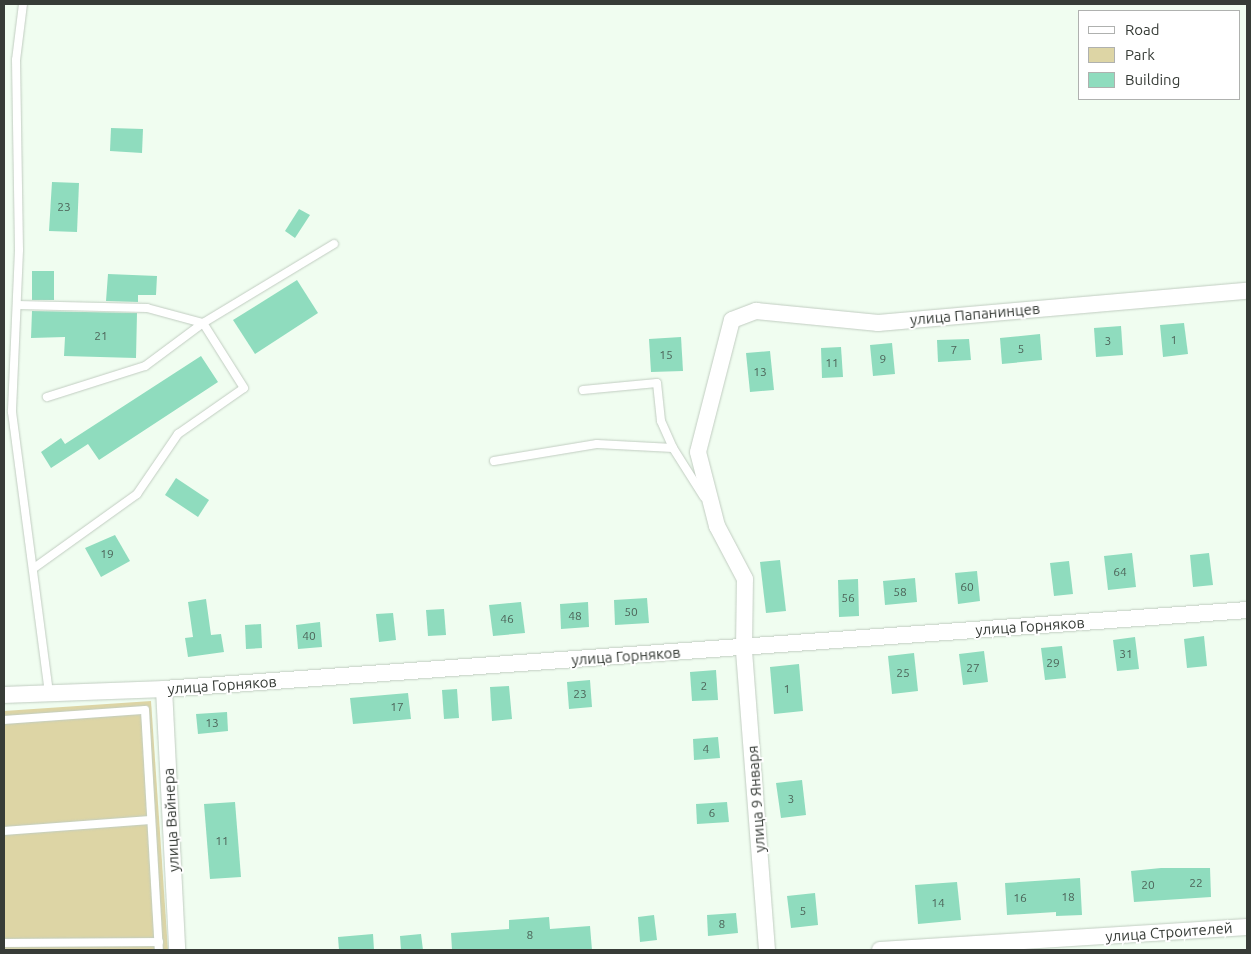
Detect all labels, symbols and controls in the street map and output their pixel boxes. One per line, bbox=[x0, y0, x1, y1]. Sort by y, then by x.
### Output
legend bbox=[1078, 10, 1241, 100]
text: Road bbox=[1125, 21, 1160, 38]
text: Park bbox=[1125, 46, 1155, 63]
text: Building bbox=[1125, 71, 1180, 88]
house number: 23 bbox=[57, 200, 71, 214]
street label: улица Папанинцев bbox=[909, 299, 1041, 329]
house number: 21 bbox=[94, 329, 108, 343]
house number: 1 bbox=[1171, 333, 1177, 347]
house number: 3 bbox=[1105, 334, 1111, 348]
house number: 5 bbox=[1018, 342, 1024, 356]
house number: 7 bbox=[951, 343, 957, 357]
house number: 15 bbox=[659, 348, 673, 362]
house number: 9 bbox=[880, 352, 886, 366]
house number: 11 bbox=[825, 356, 839, 370]
house number: 13 bbox=[753, 365, 767, 379]
house number: 19 bbox=[100, 547, 114, 561]
house number: 64 bbox=[1113, 565, 1127, 579]
house number: 60 bbox=[960, 580, 974, 594]
house number: 58 bbox=[893, 585, 907, 599]
house number: 56 bbox=[841, 591, 855, 605]
house number: 50 bbox=[624, 605, 638, 619]
house number: 48 bbox=[568, 609, 582, 623]
house number: 46 bbox=[500, 612, 514, 626]
street label: улица Горняков bbox=[975, 613, 1085, 639]
house number: 40 bbox=[302, 629, 316, 643]
street label: улица Горняков bbox=[571, 643, 681, 669]
house number: 31 bbox=[1119, 647, 1133, 661]
house number: 29 bbox=[1046, 656, 1060, 670]
house number: 27 bbox=[966, 661, 980, 675]
house number: 25 bbox=[896, 666, 910, 680]
street label: улица Горняков bbox=[167, 672, 277, 698]
house number: 2 bbox=[701, 679, 707, 693]
house number: 1 bbox=[784, 682, 790, 696]
house number: 23 bbox=[573, 687, 587, 701]
house number: 17 bbox=[390, 700, 404, 714]
house number: 13 bbox=[205, 716, 219, 730]
house number: 4 bbox=[703, 742, 709, 756]
street label: улица 9 Января bbox=[743, 745, 769, 853]
street label: улица Вайнера bbox=[159, 768, 183, 872]
house number: 3 bbox=[788, 792, 794, 806]
house number: 6 bbox=[709, 806, 715, 820]
house number: 11 bbox=[215, 834, 229, 848]
house number: 22 bbox=[1189, 876, 1203, 890]
house number: 20 bbox=[1141, 878, 1155, 892]
house number: 18 bbox=[1061, 890, 1075, 904]
house number: 16 bbox=[1013, 891, 1027, 905]
house number: 14 bbox=[931, 896, 945, 910]
house number: 5 bbox=[800, 904, 806, 918]
house number: 8 bbox=[719, 917, 725, 931]
street label: улица Строителей bbox=[1105, 919, 1233, 945]
house number: 8 bbox=[527, 928, 533, 942]

